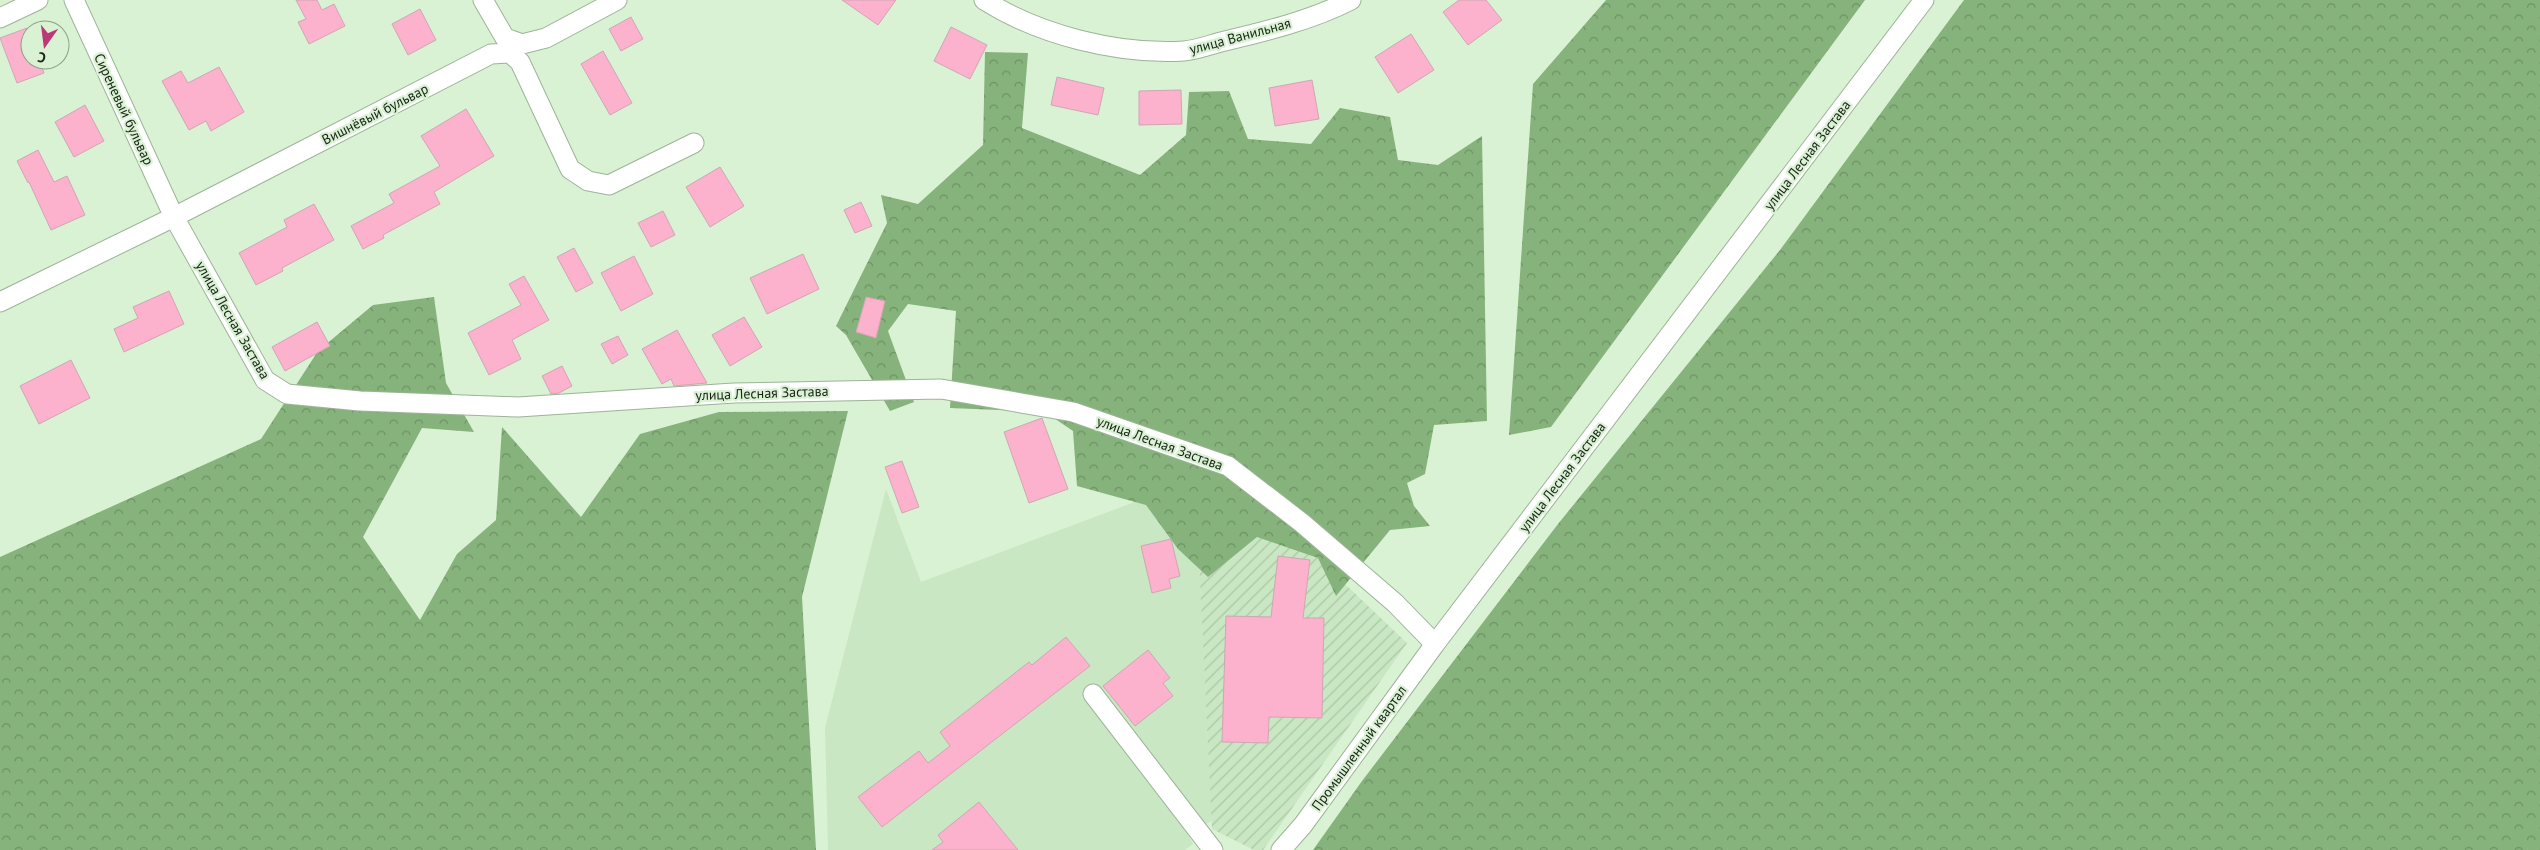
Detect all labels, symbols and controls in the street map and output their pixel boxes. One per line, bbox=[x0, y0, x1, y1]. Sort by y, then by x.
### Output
street label: улица Ванильная bbox=[1187, 14, 1293, 58]
north arrow bbox=[20, 20, 70, 70]
text: С bbox=[36, 48, 48, 67]
street label: Сиреневый бульвар bbox=[90, 50, 158, 168]
street label: Вишнёвый бульвар bbox=[319, 79, 431, 149]
street label: улица Лесная Застава bbox=[1760, 96, 1854, 214]
street label: улица Лесная Застава bbox=[192, 258, 274, 382]
street label: улица Лесная Застава bbox=[695, 382, 829, 404]
street label: улица Лесная Застава bbox=[1094, 412, 1226, 474]
street label: улица Лесная Застава bbox=[1515, 418, 1609, 536]
street label: Промышленный квартал bbox=[1308, 682, 1410, 814]

